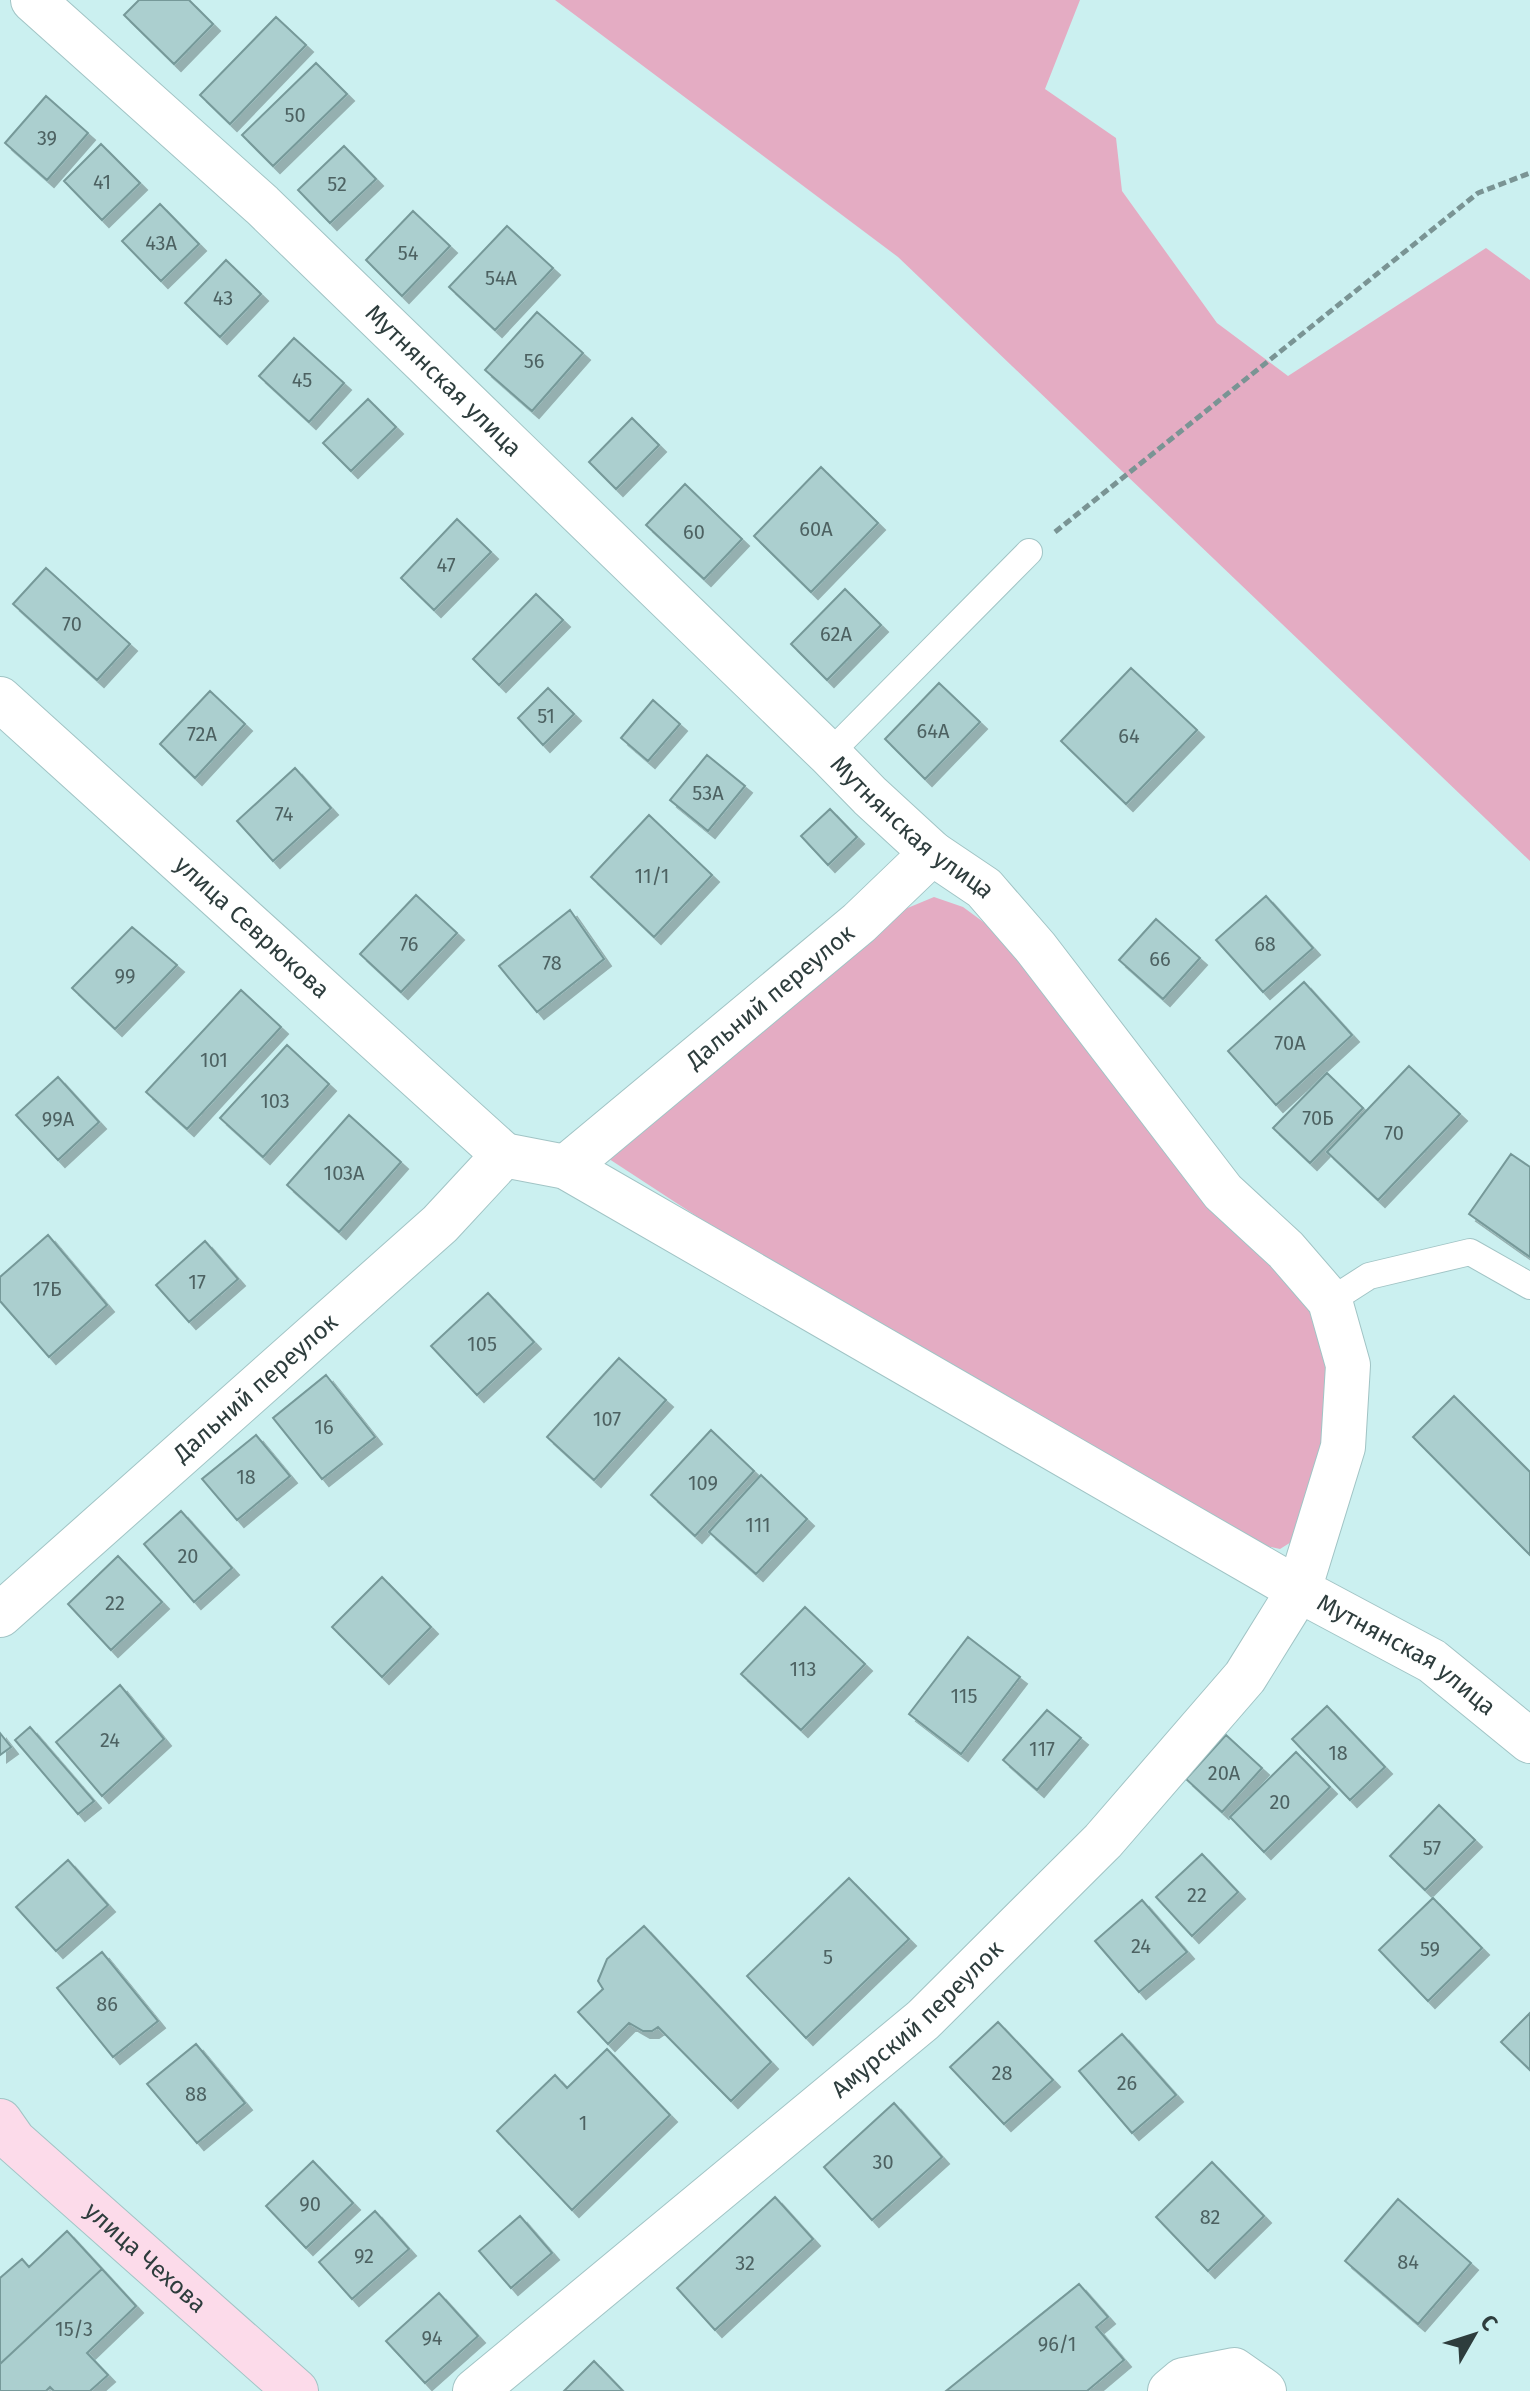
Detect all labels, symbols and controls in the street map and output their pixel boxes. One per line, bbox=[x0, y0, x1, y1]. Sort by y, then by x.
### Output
house number: 50 bbox=[284, 103, 306, 127]
house number: 39 bbox=[37, 126, 57, 150]
house number: 41 bbox=[93, 170, 111, 194]
house number: 52 bbox=[327, 172, 347, 196]
house number: 43А bbox=[145, 231, 177, 255]
house number: 54 bbox=[398, 241, 419, 265]
house number: 54А bbox=[485, 266, 518, 290]
house number: 43 bbox=[213, 286, 233, 310]
street label: Мутнянская улица bbox=[360, 299, 527, 463]
house number: 56 bbox=[524, 349, 544, 373]
house number: 45 bbox=[292, 368, 312, 392]
house number: 60А bbox=[799, 517, 833, 541]
house number: 60 bbox=[683, 520, 705, 544]
house number: 47 bbox=[436, 553, 456, 577]
house number: 70 bbox=[62, 612, 82, 636]
house number: 62А bbox=[820, 622, 852, 646]
house number: 51 bbox=[537, 704, 555, 728]
house number: 64А bbox=[917, 719, 950, 743]
house number: 72А bbox=[187, 722, 218, 746]
house number: 64 bbox=[1118, 724, 1140, 748]
street label: Мутнянская улица bbox=[825, 750, 1000, 904]
house number: 53А bbox=[692, 781, 724, 805]
house number: 74 bbox=[275, 802, 294, 826]
street label: улица Севрюкова bbox=[169, 850, 335, 1004]
house number: 11/1 bbox=[635, 864, 669, 888]
street label: Дальний переулок bbox=[680, 919, 860, 1075]
house number: 76 bbox=[399, 932, 419, 956]
house number: 68 bbox=[1254, 932, 1276, 956]
house number: 66 bbox=[1149, 947, 1171, 971]
house number: 78 bbox=[542, 951, 562, 975]
house number: 99 bbox=[115, 964, 136, 988]
house number: 70А bbox=[1274, 1031, 1306, 1055]
house number: 101 bbox=[200, 1048, 228, 1072]
house number: 103 bbox=[260, 1089, 290, 1113]
house number: 70Б bbox=[1302, 1106, 1334, 1130]
house number: 99А bbox=[42, 1107, 75, 1131]
house number: 70 bbox=[1384, 1121, 1404, 1145]
house number: 103А bbox=[323, 1161, 365, 1185]
house number: 17 bbox=[188, 1270, 206, 1294]
house number: 17Б bbox=[32, 1277, 62, 1301]
street label: Дальний переулок bbox=[167, 1307, 344, 1469]
house number: 105 bbox=[467, 1332, 497, 1356]
house number: 107 bbox=[593, 1407, 621, 1431]
house number: 16 bbox=[314, 1415, 334, 1439]
house number: 18 bbox=[236, 1465, 256, 1489]
house number: 109 bbox=[688, 1471, 718, 1495]
house number: 111 bbox=[745, 1513, 771, 1537]
house number: 20 bbox=[177, 1544, 199, 1568]
street label: Мутнянская улица bbox=[1312, 1588, 1501, 1721]
house number: 22 bbox=[105, 1591, 125, 1615]
house number: 113 bbox=[789, 1657, 817, 1681]
house number: 115 bbox=[950, 1684, 978, 1708]
house number: 24 bbox=[100, 1728, 120, 1752]
house number: 117 bbox=[1029, 1737, 1055, 1761]
house number: 18 bbox=[1328, 1741, 1348, 1765]
house number: 20А bbox=[1208, 1761, 1241, 1785]
house number: 20 bbox=[1269, 1790, 1291, 1814]
house number: 57 bbox=[1423, 1836, 1441, 1860]
house number: 22 bbox=[1187, 1883, 1207, 1907]
street label: Амурский переулок bbox=[826, 1934, 1009, 2104]
house number: 24 bbox=[1131, 1934, 1151, 1958]
house number: 59 bbox=[1420, 1937, 1440, 1961]
house number: 5 bbox=[823, 1945, 833, 1969]
house number: 86 bbox=[96, 1992, 118, 2016]
house number: 28 bbox=[992, 2061, 1012, 2085]
house number: 26 bbox=[1117, 2071, 1137, 2095]
house number: 88 bbox=[185, 2082, 207, 2106]
house number: 1 bbox=[579, 2111, 587, 2135]
house number: 30 bbox=[872, 2150, 894, 2174]
house number: 90 bbox=[299, 2192, 321, 2216]
street label: улица Чехова bbox=[79, 2196, 212, 2319]
house number: 82 bbox=[1200, 2205, 1220, 2229]
house number: 92 bbox=[354, 2244, 374, 2268]
house number: 84 bbox=[1397, 2250, 1419, 2274]
house number: 32 bbox=[735, 2251, 755, 2275]
north arrow bbox=[1434, 2295, 1514, 2375]
text: С bbox=[1475, 2309, 1504, 2336]
house number: 15/3 bbox=[55, 2317, 93, 2341]
house number: 94 bbox=[422, 2326, 443, 2350]
house number: 96/1 bbox=[1038, 2332, 1076, 2356]

